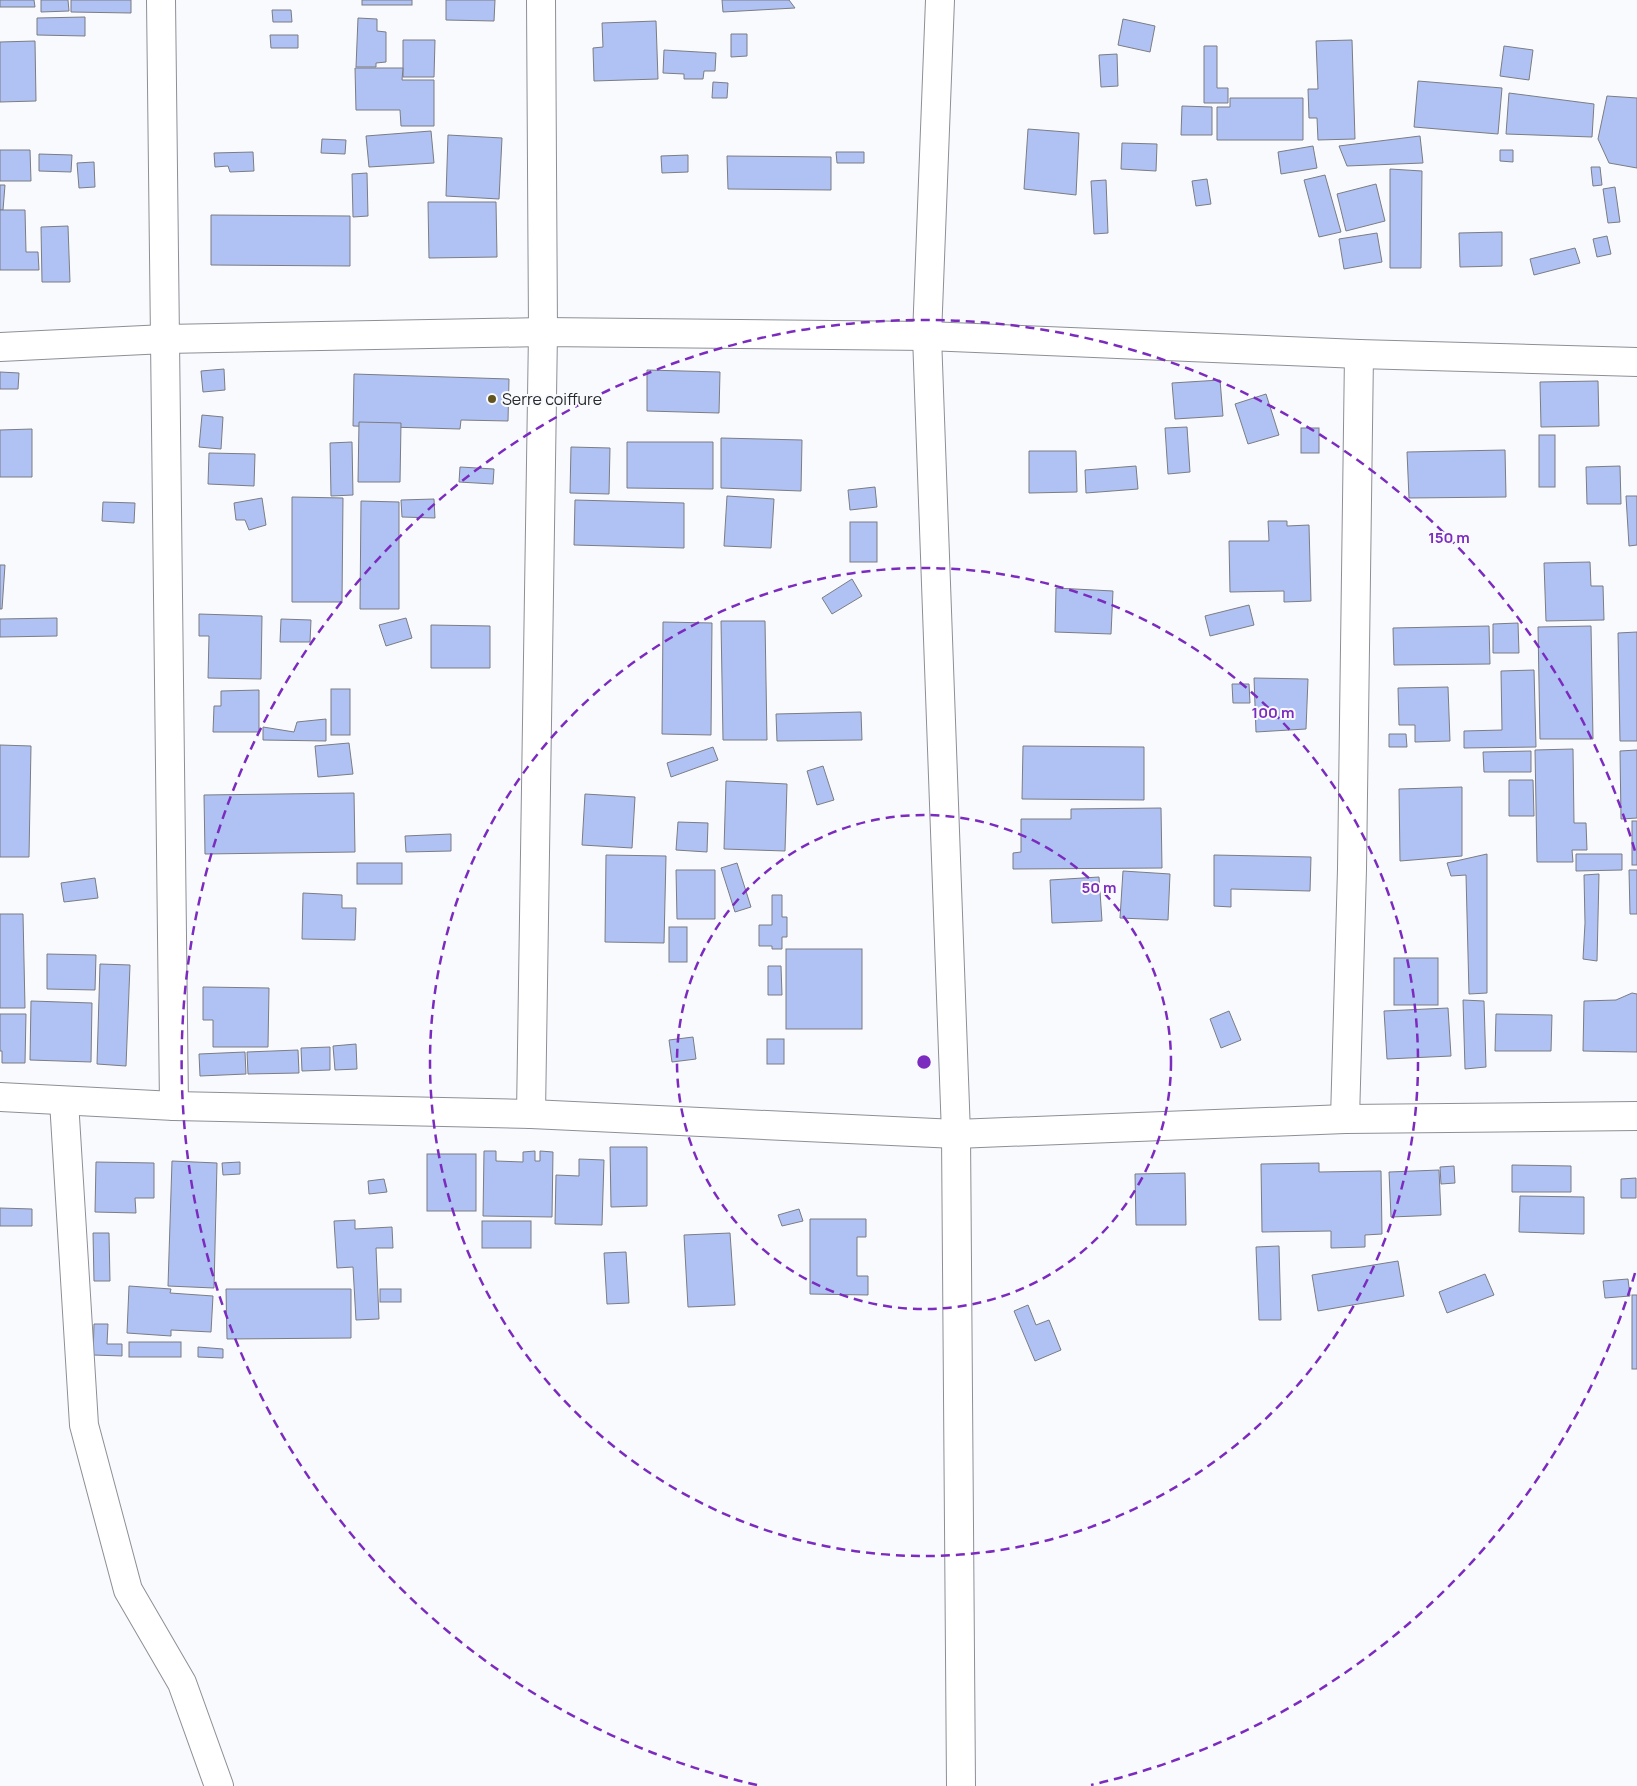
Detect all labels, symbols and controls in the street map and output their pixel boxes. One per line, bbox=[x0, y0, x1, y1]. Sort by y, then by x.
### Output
place label: Serre coiffure bbox=[502, 388, 602, 410]
marker: Serre coiffure bbox=[486, 393, 498, 405]
text: 150 m bbox=[1428, 527, 1470, 548]
text: 100 m bbox=[1252, 702, 1294, 723]
text: 50 m bbox=[1081, 877, 1117, 898]
centre of rings bbox=[915, 1053, 933, 1071]

